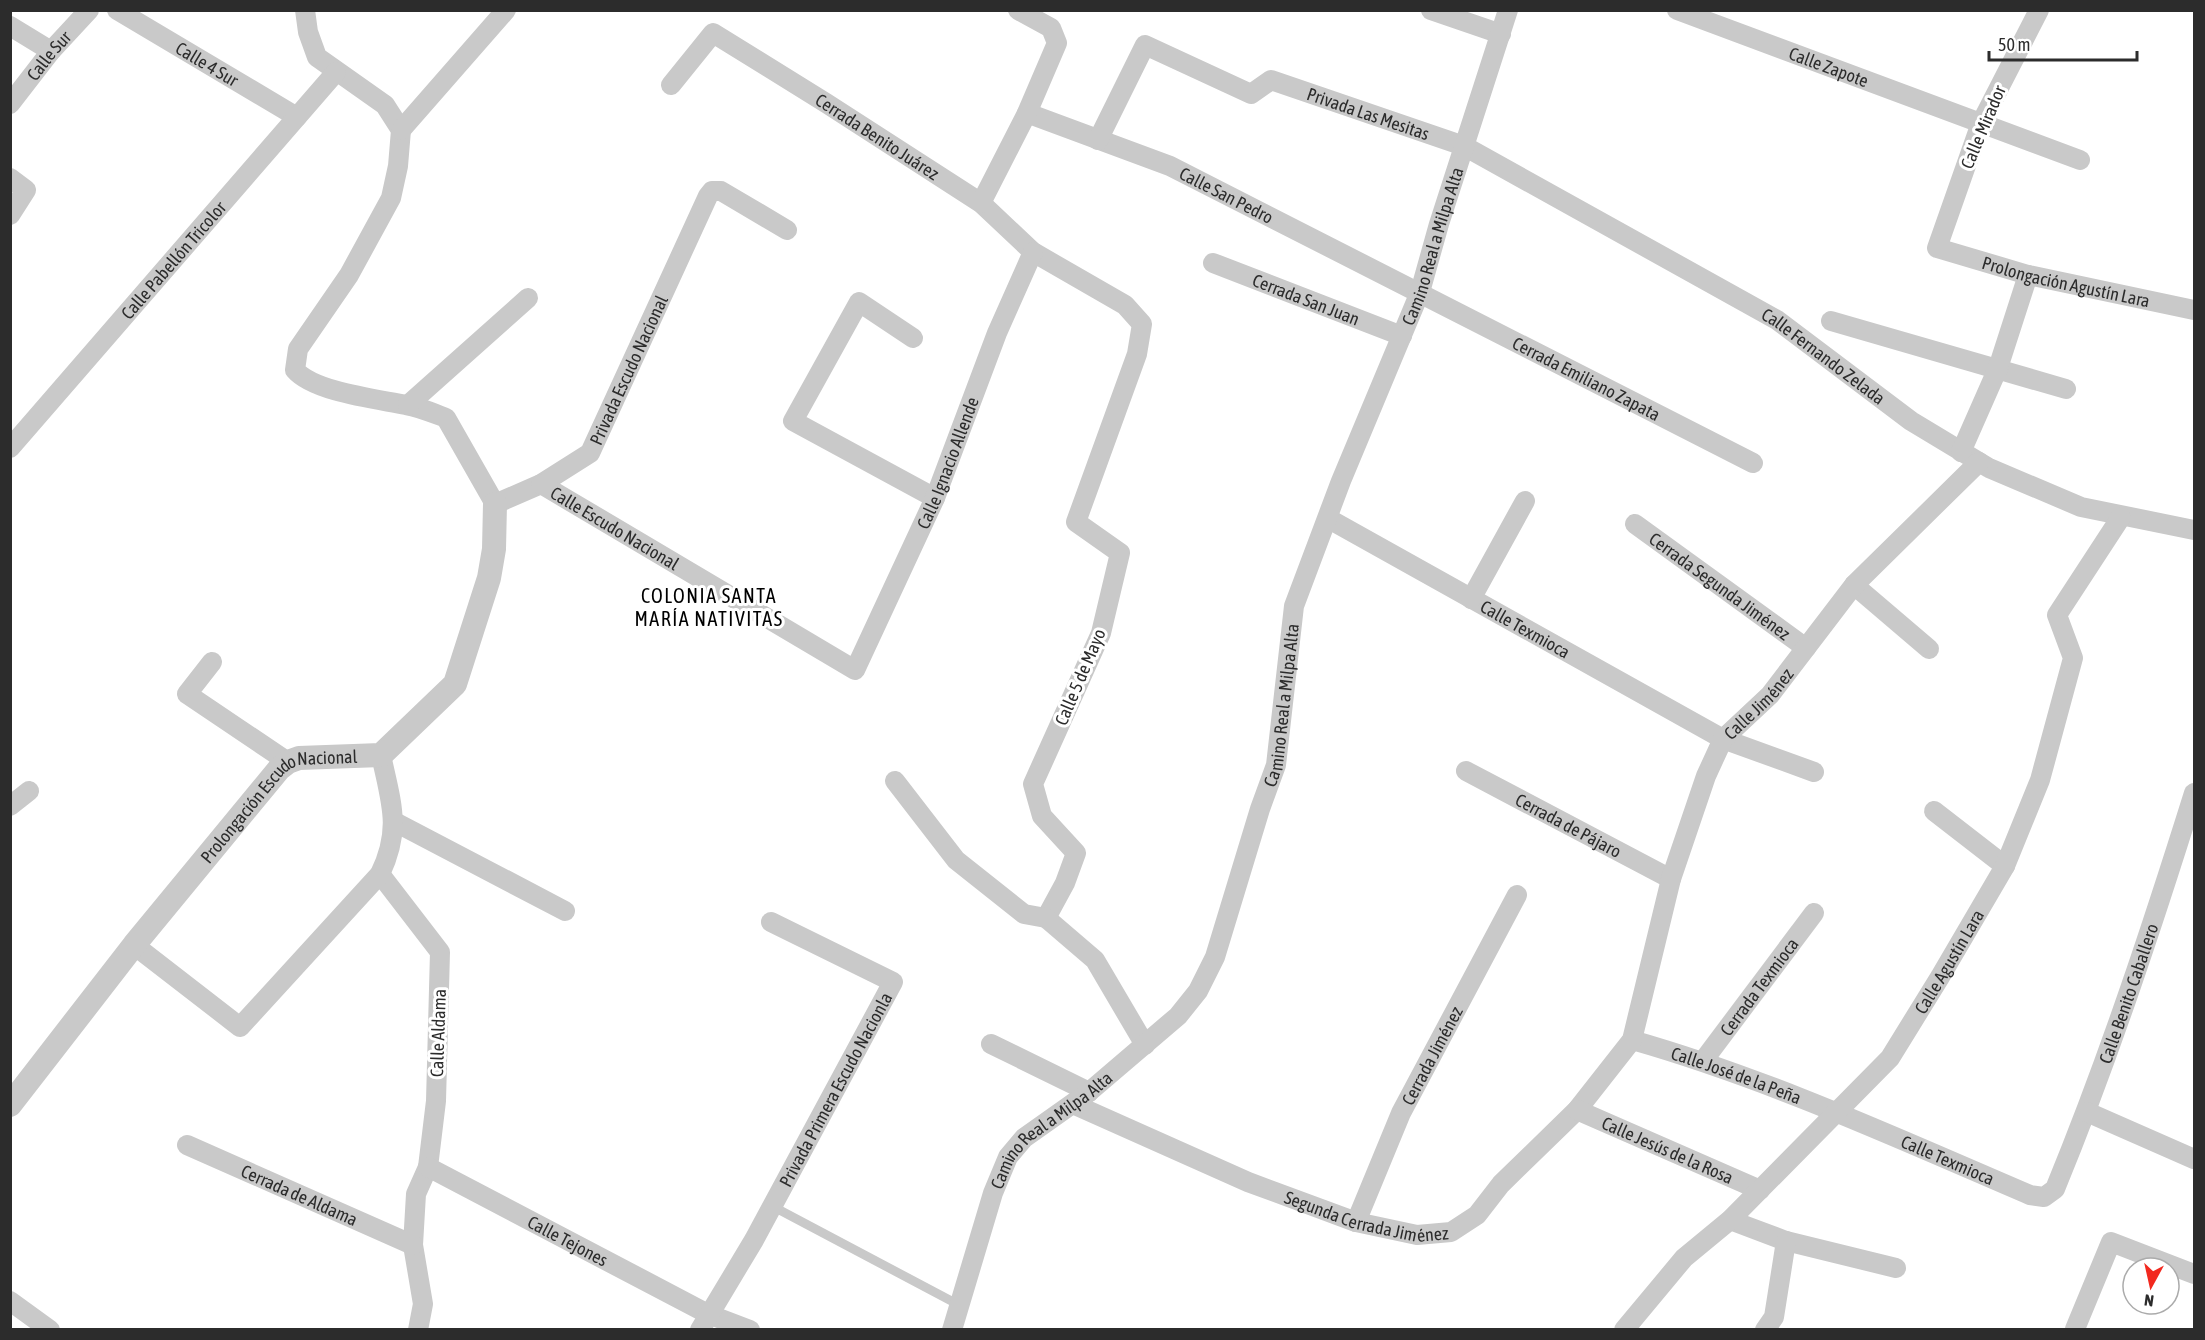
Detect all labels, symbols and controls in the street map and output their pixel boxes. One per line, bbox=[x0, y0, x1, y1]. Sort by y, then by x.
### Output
scale bar bbox=[1989, 24, 2138, 62]
street label: Calle Sur bbox=[22, 26, 76, 84]
text: 50 m bbox=[1998, 34, 2030, 55]
street label: Calle 4 Sur bbox=[172, 37, 243, 91]
street label: Calle Zapote bbox=[1786, 42, 1871, 91]
street label: Calle Mirador bbox=[1956, 82, 2010, 172]
street label: Privada Las Mesitas bbox=[1304, 83, 1432, 144]
street label: Cerrada Benito Juárez bbox=[812, 89, 944, 184]
street label: Calle San Pedro bbox=[1176, 162, 1277, 227]
street label: Camino Real a Milpa Alta bbox=[1397, 164, 1467, 328]
street label: Calle Pabellón Tricolor bbox=[116, 196, 230, 323]
street label: Prolongación Agustín Lara bbox=[1980, 252, 2152, 311]
street label: Cerrada San Juan bbox=[1250, 269, 1363, 329]
street label: Privada Escudo Nacional bbox=[585, 292, 672, 448]
street label: Calle Fernando Zelada bbox=[1758, 303, 1890, 408]
street label: Cerrada Emiliano Zapata bbox=[1509, 332, 1664, 425]
street label: Calle Ignacio Allende bbox=[912, 394, 983, 532]
street label: Calle Escudo Nacional bbox=[547, 482, 683, 574]
street label: Cerrada Segunda Jiménez bbox=[1645, 527, 1795, 644]
district label: COLONIA SANTA MARÍA NATIVITAS bbox=[634, 584, 784, 630]
street label: Calle Texmioca bbox=[1477, 595, 1574, 662]
street label: Camino Real a Milpa Alta bbox=[1259, 623, 1302, 790]
street label: Calle 5 de Mayo bbox=[1050, 626, 1110, 728]
street label: Calle Jiménez bbox=[1719, 663, 1798, 743]
street label: Prolongación Escudo Nacional bbox=[196, 745, 358, 867]
street label: Cerrada de Pájaro bbox=[1512, 789, 1625, 862]
street label: Calle Agustín Lara bbox=[1910, 906, 1988, 1017]
street label: Calle Benito Caballero bbox=[2094, 921, 2162, 1066]
street label: Cerrada Texmioca bbox=[1715, 933, 1802, 1040]
street label: Calle Aldama bbox=[426, 989, 450, 1077]
street label: Privada Primera Escudo Nacionla bbox=[774, 989, 896, 1190]
street label: Cerrada Jiménez bbox=[1397, 1002, 1467, 1109]
street label: Calle José de la Peña bbox=[1669, 1042, 1804, 1108]
street label: Camino Real a Milpa Alta bbox=[986, 1067, 1116, 1192]
street label: Calle Jesús de la Rosa bbox=[1599, 1112, 1737, 1188]
street label: Calle Texmioca bbox=[1898, 1130, 1998, 1189]
street label: Cerrada de Aldama bbox=[238, 1160, 361, 1230]
street label: Segunda Cerrada Jiménez bbox=[1282, 1186, 1450, 1245]
street label: Calle Tejones bbox=[524, 1211, 611, 1270]
north arrow bbox=[2121, 1256, 2181, 1316]
text: N bbox=[2143, 1291, 2155, 1310]

